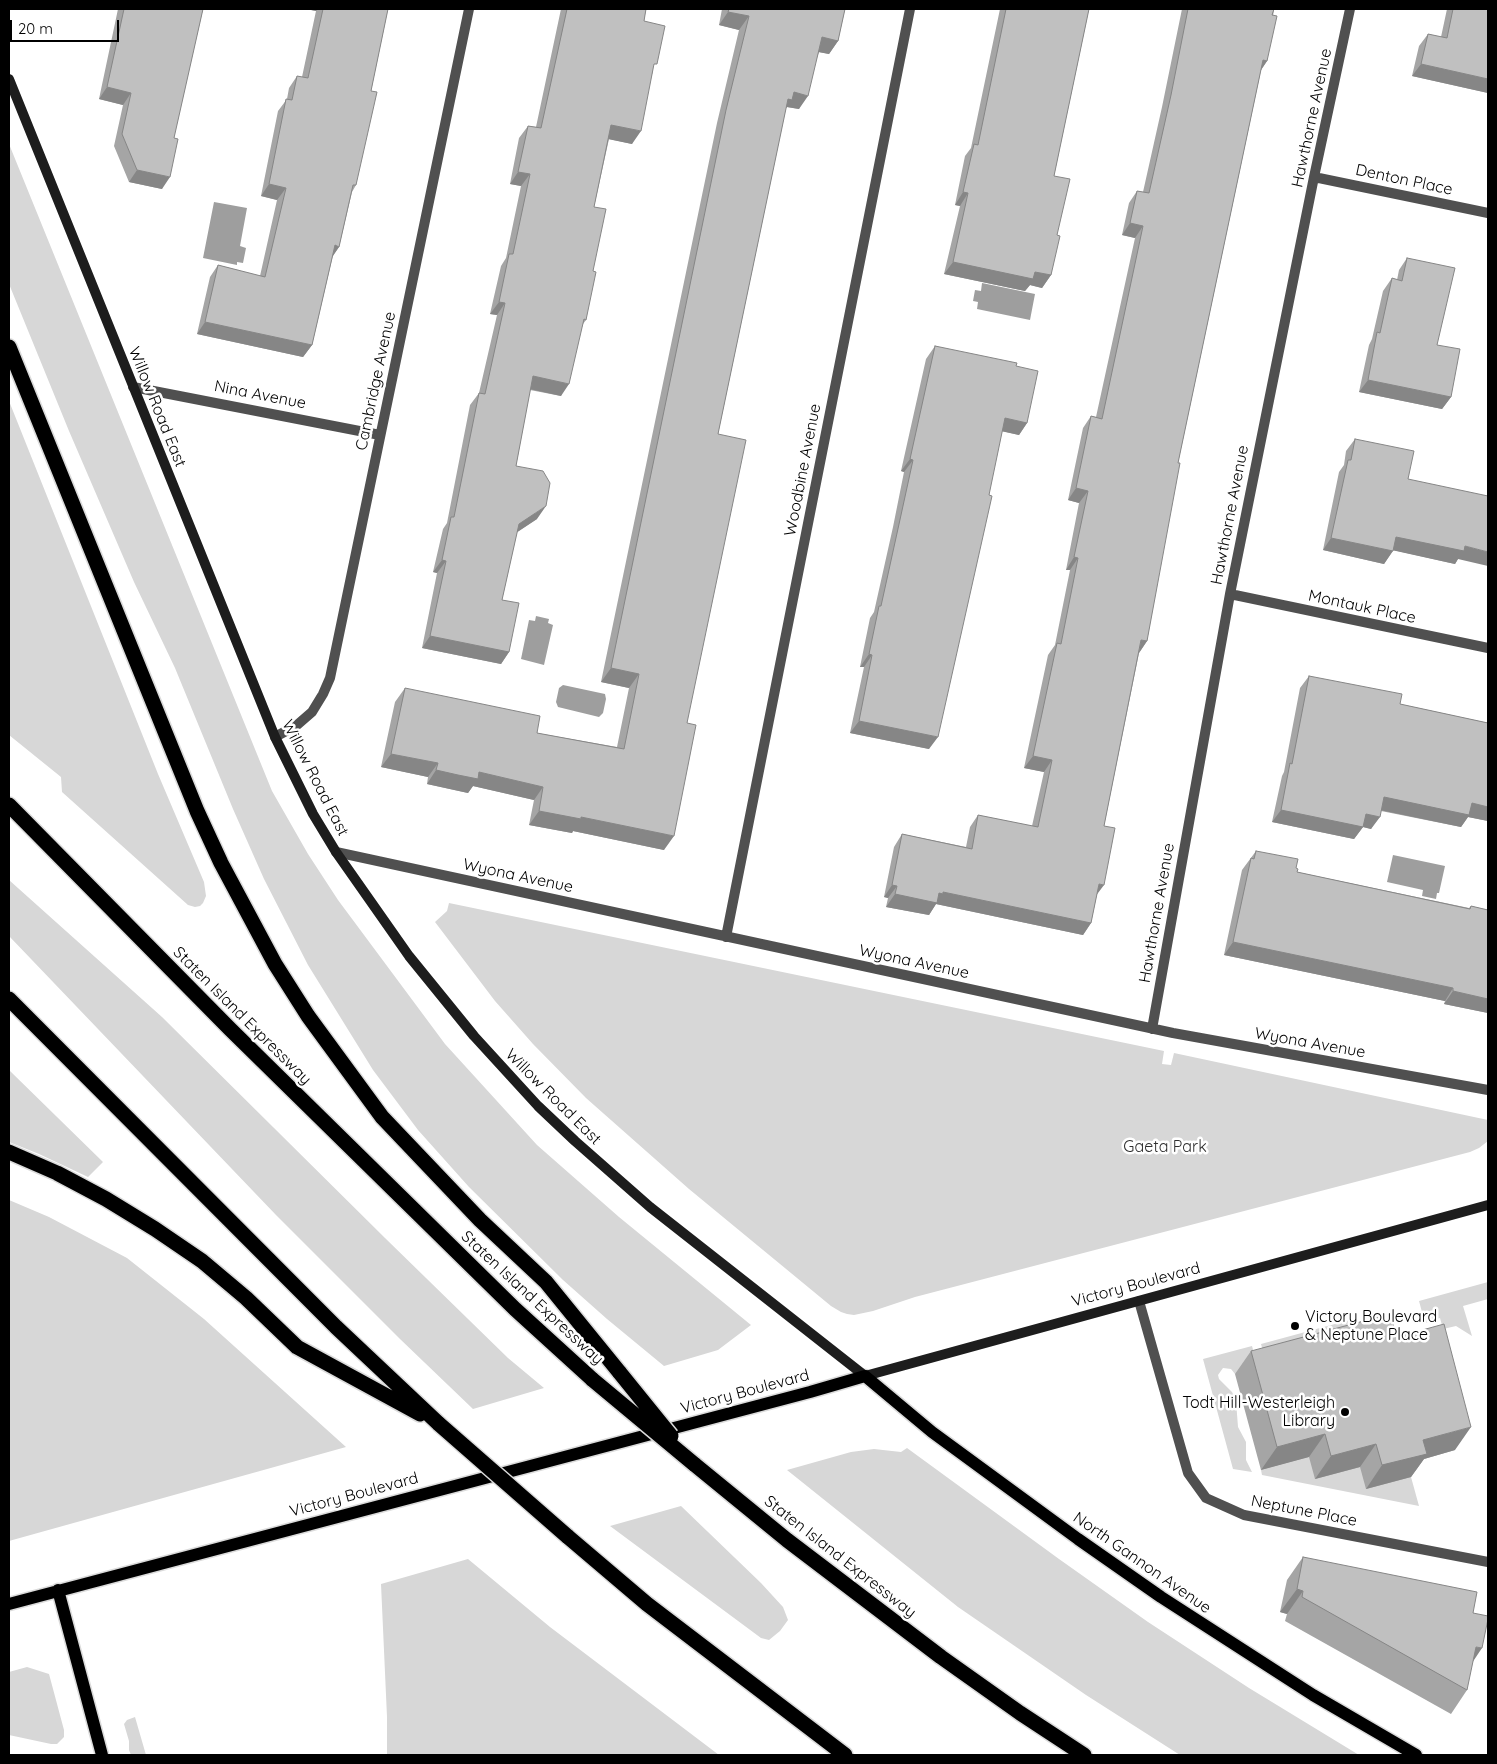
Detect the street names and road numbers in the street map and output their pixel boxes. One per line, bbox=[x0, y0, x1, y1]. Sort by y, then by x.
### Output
street label: Hawthorne Avenue bbox=[1288, 47, 1336, 189]
street label: Denton Place bbox=[1354, 160, 1454, 200]
street label: Cambridge Avenue bbox=[352, 310, 400, 452]
street label: Willow Road East bbox=[124, 344, 190, 470]
street label: Nina Avenue bbox=[212, 377, 308, 413]
street label: Woodbine Avenue bbox=[781, 402, 825, 538]
street label: Hawthorne Avenue bbox=[1207, 444, 1253, 586]
street label: Montauk Place bbox=[1307, 586, 1417, 628]
street label: Willow Road East bbox=[277, 717, 353, 839]
street label: Hawthorne Avenue bbox=[1135, 842, 1179, 984]
street label: Wyona Avenue bbox=[461, 855, 575, 897]
street label: Wyona Avenue bbox=[857, 941, 971, 983]
street label: Staten Island Expressway bbox=[169, 943, 315, 1089]
street label: Wyona Avenue bbox=[1253, 1024, 1367, 1062]
street label: Willow Road East bbox=[501, 1045, 605, 1149]
street label: Staten Island Expressway bbox=[457, 1227, 607, 1369]
street label: Victory Boulevard bbox=[1070, 1259, 1202, 1311]
street label: Victory Boulevard bbox=[679, 1366, 811, 1418]
street label: Victory Boulevard bbox=[288, 1469, 420, 1521]
street label: Neptune Place bbox=[1249, 1491, 1359, 1531]
street label: Staten Island Expressway bbox=[760, 1492, 920, 1622]
street label: North Gannon Avenue bbox=[1069, 1508, 1215, 1618]

